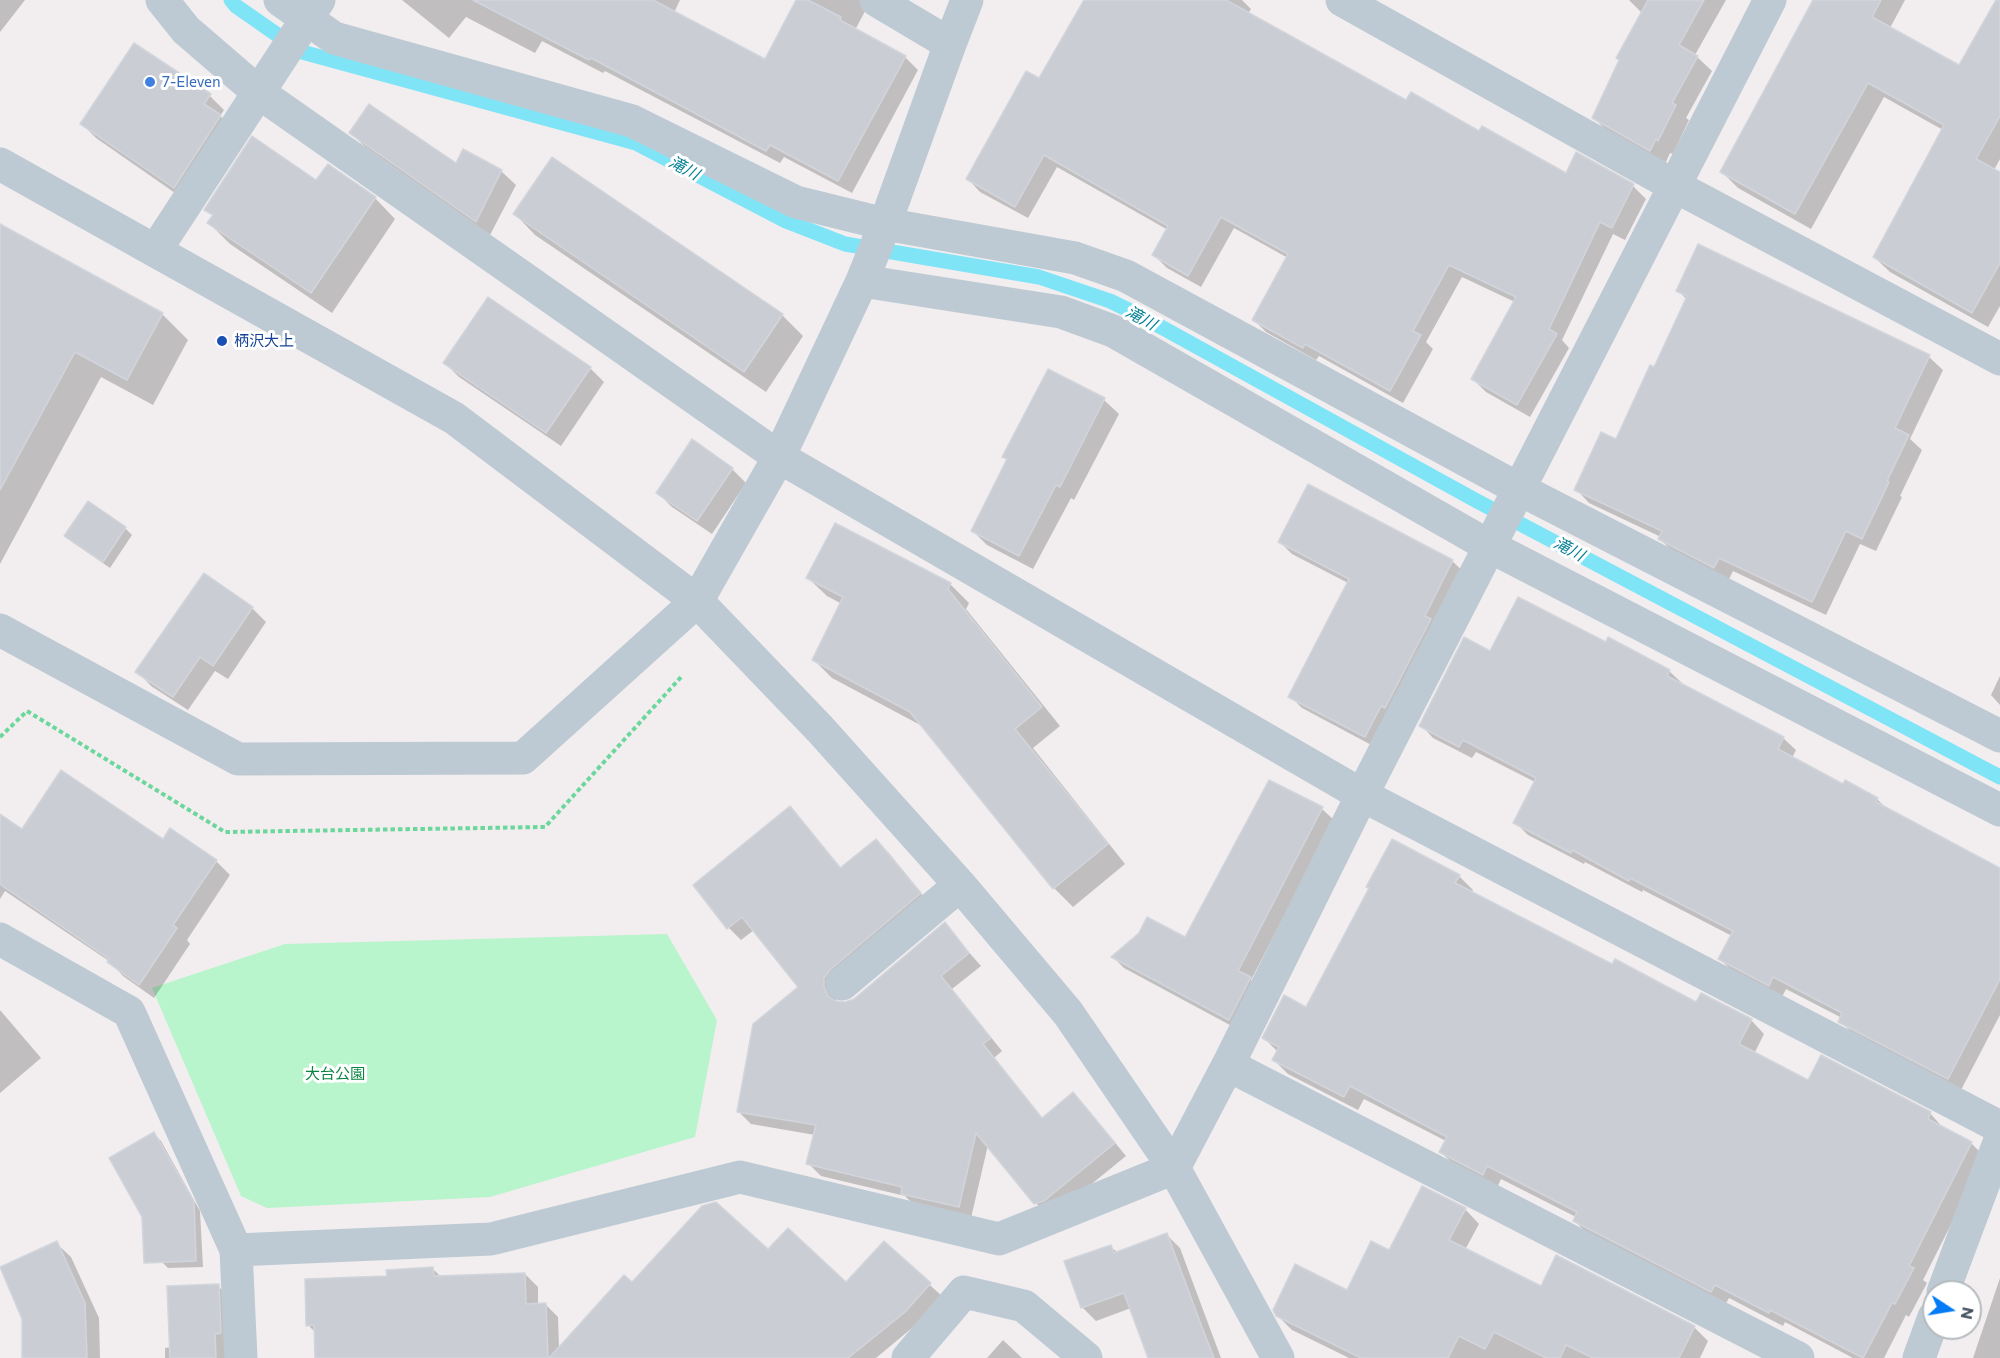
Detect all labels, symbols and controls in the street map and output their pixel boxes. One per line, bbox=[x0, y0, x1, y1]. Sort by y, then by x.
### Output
place label: 7-Eleven bbox=[162, 73, 221, 91]
marker: 7-Eleven bbox=[143, 75, 157, 89]
water label: 滝川 bbox=[665, 152, 703, 184]
water label: 滝川 bbox=[1122, 302, 1160, 334]
place label: 柄沢大上 bbox=[234, 332, 294, 350]
marker: 柄沢大上 bbox=[215, 334, 229, 348]
water label: 滝川 bbox=[1550, 533, 1588, 565]
park label: 大台公園 bbox=[305, 1065, 365, 1083]
north arrow bbox=[1922, 1280, 1982, 1340]
text: N bbox=[1958, 1306, 1979, 1321]

